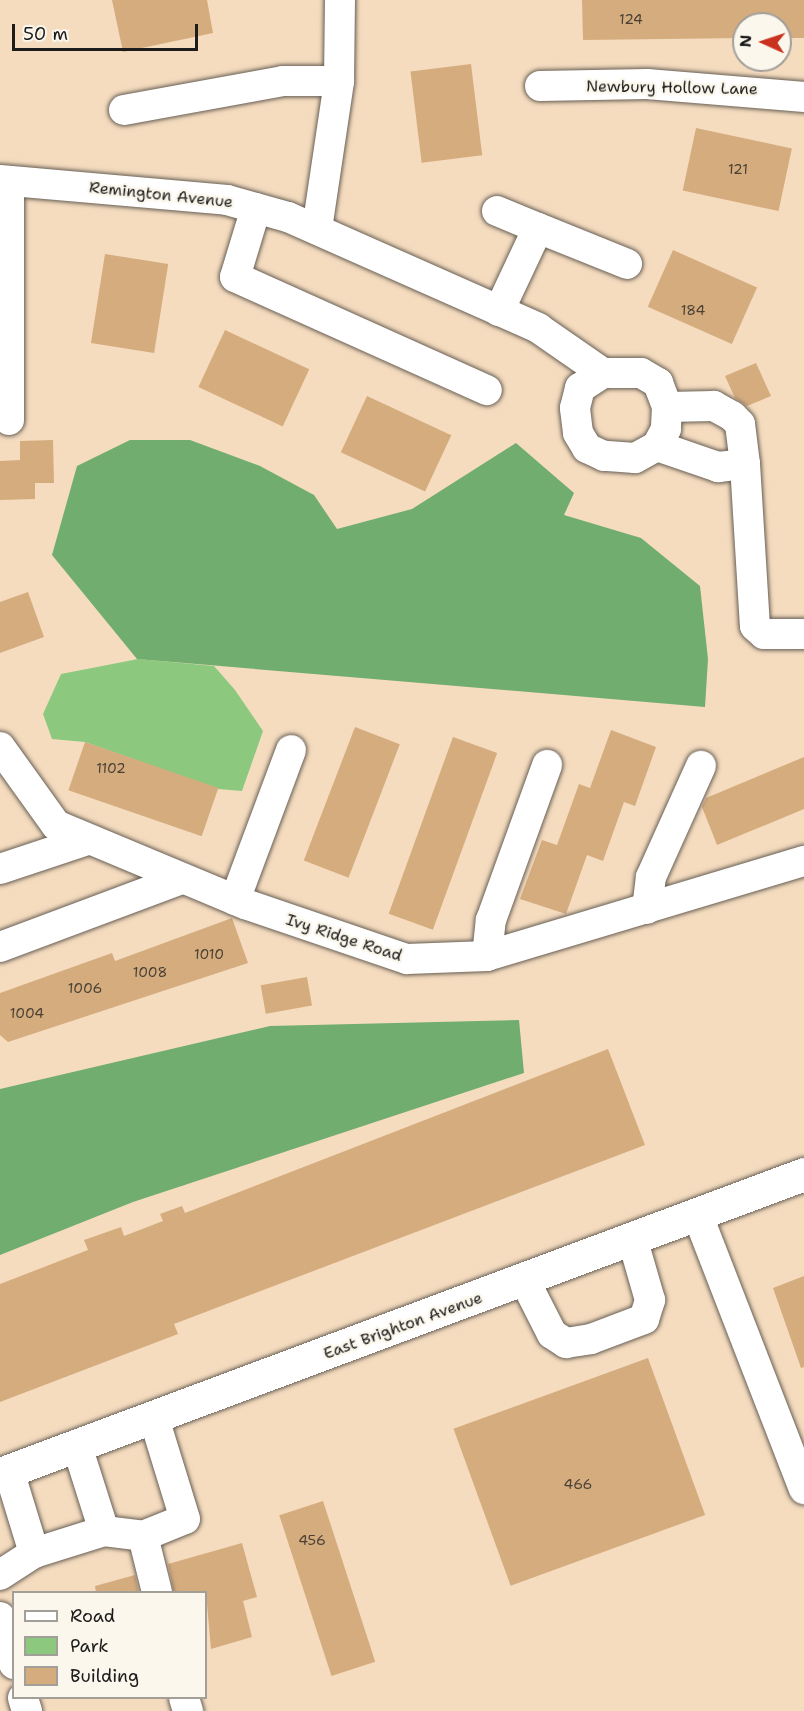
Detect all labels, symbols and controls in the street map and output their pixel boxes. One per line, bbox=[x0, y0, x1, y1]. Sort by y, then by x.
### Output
house number: 124 bbox=[619, 11, 643, 27]
scale bar bbox=[15, 12, 201, 50]
north arrow bbox=[732, 12, 792, 72]
text: 50 m bbox=[23, 22, 68, 46]
text: N bbox=[735, 34, 756, 48]
street label: Newbury Hollow Lane bbox=[586, 77, 758, 99]
house number: 121 bbox=[728, 161, 748, 177]
street label: Remington Avenue bbox=[88, 178, 234, 212]
house number: 184 bbox=[681, 302, 705, 318]
house number: 1102 bbox=[96, 760, 126, 776]
street label: Ivy Ridge Road bbox=[284, 910, 404, 966]
house number: 1010 bbox=[194, 946, 224, 962]
house number: 1008 bbox=[133, 964, 167, 980]
house number: 1006 bbox=[68, 980, 102, 996]
house number: 1004 bbox=[10, 1005, 44, 1021]
street label: East Brighton Avenue bbox=[321, 1288, 485, 1364]
house number: 466 bbox=[564, 1476, 592, 1492]
house number: 456 bbox=[298, 1532, 326, 1548]
legend bbox=[12, 1591, 207, 1699]
text: Road bbox=[70, 1604, 115, 1628]
text: Park bbox=[70, 1634, 109, 1658]
text: Building bbox=[70, 1664, 139, 1688]

